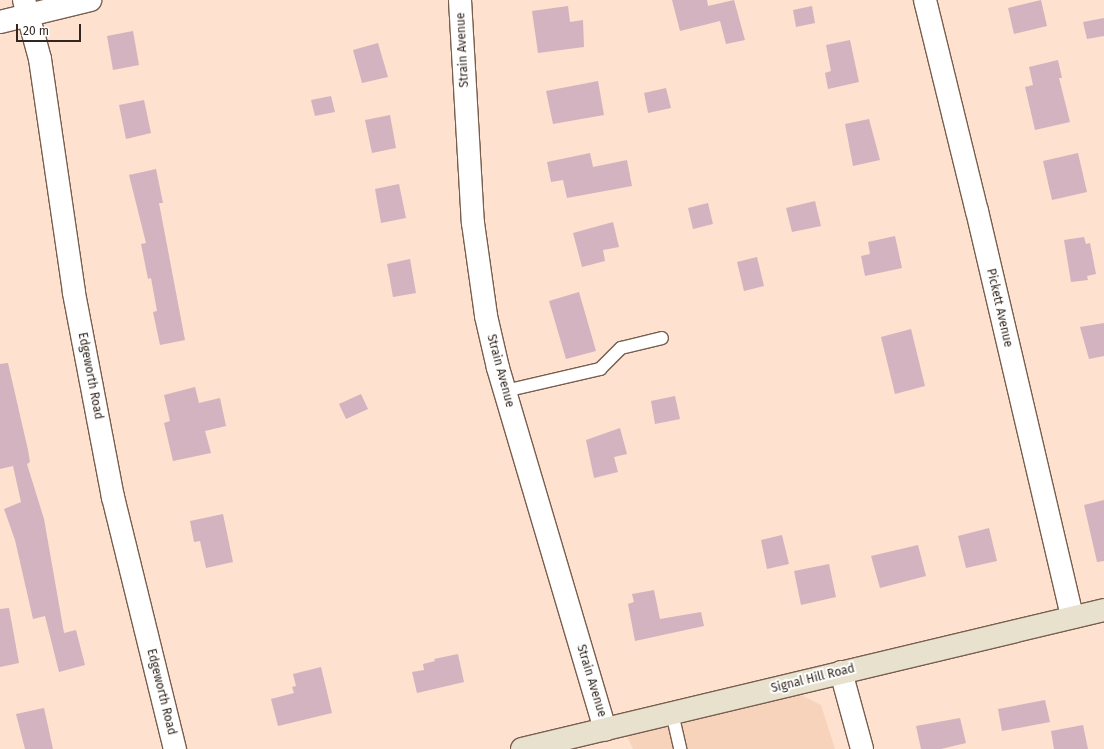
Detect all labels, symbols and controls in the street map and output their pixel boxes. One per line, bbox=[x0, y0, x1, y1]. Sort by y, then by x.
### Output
street label: Strain Avenue bbox=[454, 12, 472, 88]
scale bar bbox=[18, 16, 83, 42]
text: 20 m bbox=[23, 24, 49, 38]
street label: Pickett Avenue bbox=[983, 267, 1015, 349]
street label: Edgeworth Road bbox=[74, 331, 106, 421]
street label: Strain Avenue bbox=[483, 333, 517, 409]
street label: Strain Avenue bbox=[573, 643, 609, 719]
street label: Edgeworth Road bbox=[143, 647, 179, 737]
street label: Signal Hill Road bbox=[770, 662, 856, 696]

